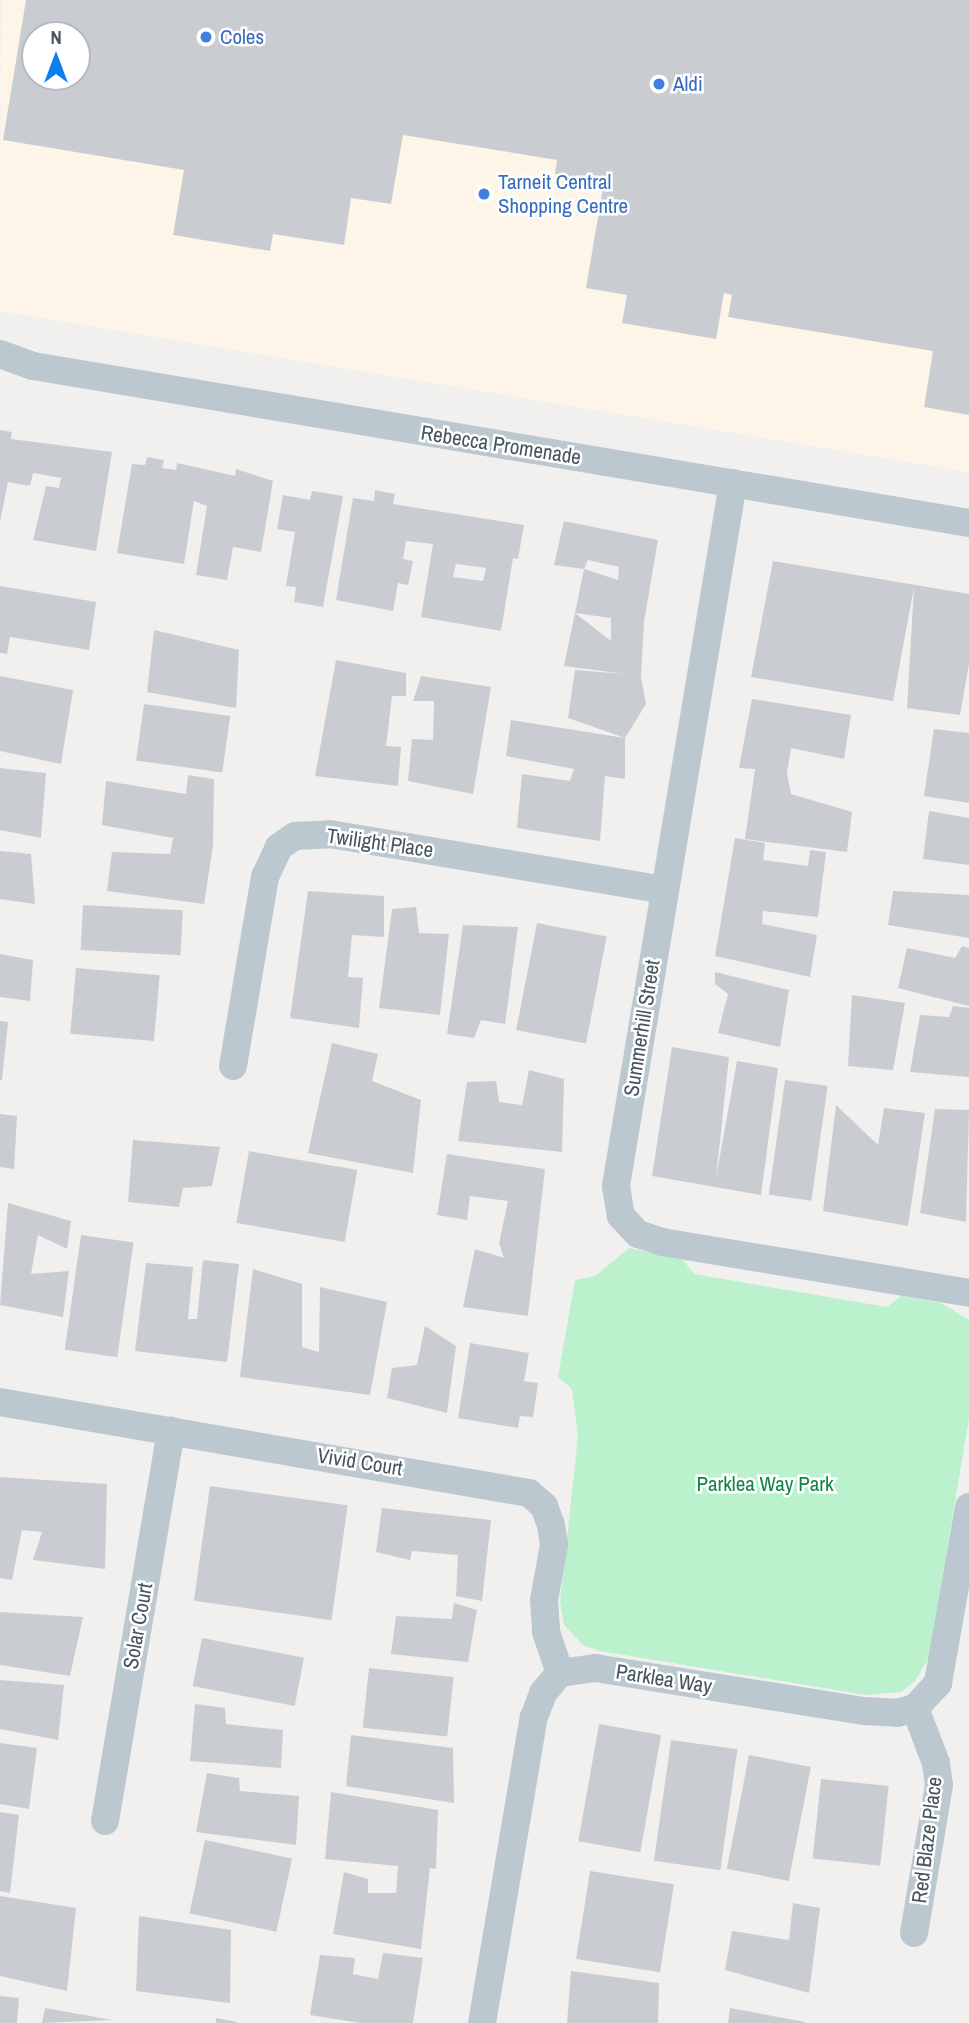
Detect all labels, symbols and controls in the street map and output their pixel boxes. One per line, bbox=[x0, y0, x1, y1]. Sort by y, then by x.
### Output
north arrow bbox=[21, 21, 91, 91]
text: N bbox=[50, 24, 62, 50]
place label: Coles bbox=[220, 24, 264, 50]
marker: Coles bbox=[198, 29, 214, 45]
place label: Aldi bbox=[673, 71, 703, 97]
marker: Aldi bbox=[651, 76, 667, 92]
place label: Tarneit Central Shopping Centre bbox=[498, 169, 628, 219]
marker: Tarneit Central Shopping Centre bbox=[476, 186, 492, 202]
street label: Rebecca Promenade bbox=[419, 420, 583, 470]
street label: Twilight Place bbox=[325, 823, 435, 863]
street label: Summerhill Street bbox=[619, 958, 665, 1098]
street label: Vivid Court bbox=[316, 1443, 404, 1481]
park label: Parklea Way Park bbox=[696, 1471, 834, 1497]
street label: Solar Court bbox=[118, 1581, 158, 1671]
street label: Parklea Way bbox=[614, 1659, 714, 1699]
street label: Red Blaze Place bbox=[907, 1775, 947, 1905]

